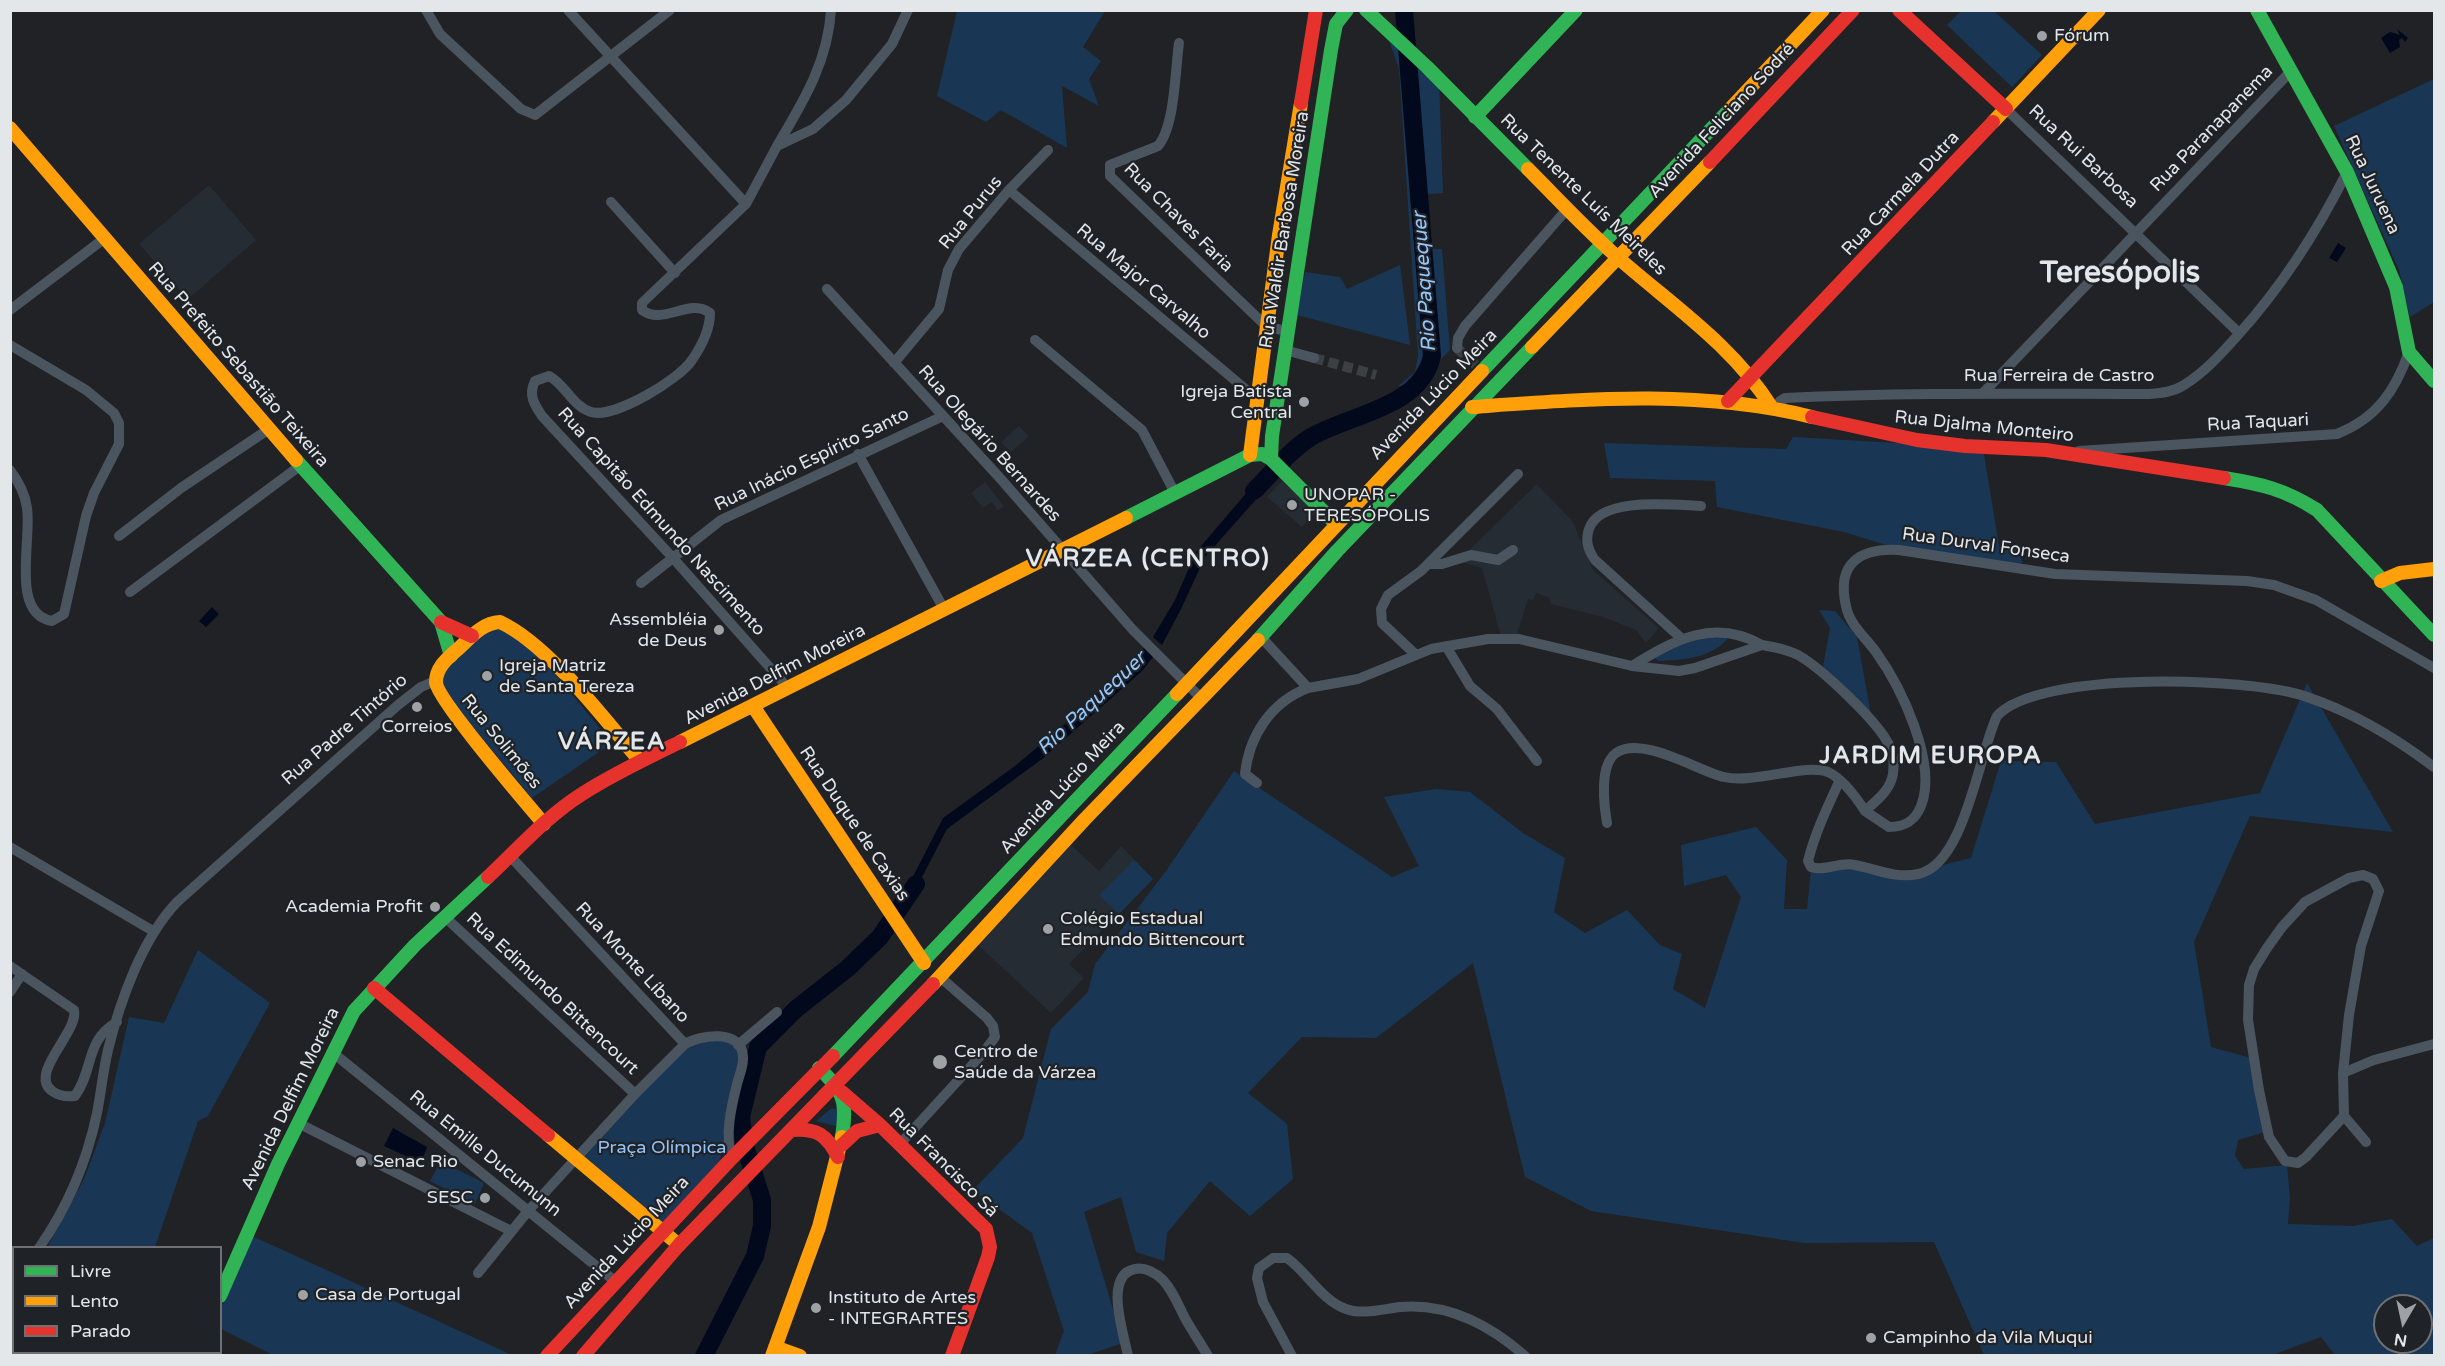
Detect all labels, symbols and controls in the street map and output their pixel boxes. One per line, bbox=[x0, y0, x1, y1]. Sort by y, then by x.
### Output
place label: Fórum bbox=[2054, 25, 2110, 47]
marker: Fórum bbox=[2035, 29, 2049, 43]
street label: Avenida Feliciano Sodré bbox=[1644, 39, 1800, 203]
street label: Rua Paranapanema bbox=[2146, 61, 2278, 197]
street label: Rua Rui Barbosa bbox=[2024, 101, 2142, 213]
street label: Rua Waldir Barbosa Moreira bbox=[1256, 110, 1314, 350]
street label: Rua Tenente Luís Meireles bbox=[1495, 110, 1671, 280]
street label: Rua Carmela Dutra bbox=[1838, 127, 1964, 261]
street label: Rua Juruena bbox=[2340, 132, 2404, 238]
street label: Rua Chaves Faria bbox=[1119, 159, 1237, 277]
street label: Rua Purus bbox=[935, 172, 1007, 254]
water label: Rio Paquequer bbox=[1408, 211, 1442, 353]
street label: Rua Major Carvalho bbox=[1071, 220, 1215, 344]
district label: Teresópolis bbox=[2040, 256, 2200, 292]
street label: Rua Prefeito Sebastião Teixeira bbox=[143, 258, 333, 472]
street label: Avenida Lúcio Meira bbox=[1366, 325, 1502, 465]
street label: Rua Olegário Bernardes bbox=[913, 361, 1065, 527]
street label: Rua Ferreira de Castro bbox=[1964, 365, 2154, 387]
place label: Igreja Batista Central bbox=[1180, 381, 1292, 424]
marker: Igreja Batista Central bbox=[1297, 395, 1311, 409]
street label: Rua Capitão Edmundo Nascimento bbox=[553, 403, 769, 641]
street label: Rua Inácio Espírito Santo bbox=[711, 403, 913, 517]
street label: Rua Djalma Monteiro bbox=[1893, 407, 2075, 447]
street label: Rua Taquari bbox=[2206, 410, 2310, 436]
place label: UNOPAR - TERESÓPOLIS bbox=[1304, 484, 1430, 526]
marker: UNOPAR - TERESÓPOLIS bbox=[1285, 498, 1299, 512]
street label: Rua Durval Fonseca bbox=[1901, 524, 2071, 568]
district label: VÁRZEA (CENTRO) bbox=[1026, 546, 1270, 574]
place label: Assembléia de Deus bbox=[609, 609, 707, 652]
street label: Avenida Delfim Moreira bbox=[681, 620, 869, 730]
marker: Assembléia de Deus bbox=[712, 623, 726, 637]
water label: Rio Paquequer bbox=[1032, 647, 1152, 761]
place label: Igreja Matriz de Santa Tereza bbox=[499, 655, 635, 698]
marker: Igreja Matriz de Santa Tereza bbox=[480, 669, 494, 683]
street label: Rua Padre Tintório bbox=[278, 670, 412, 790]
street label: Rua Solimões bbox=[456, 690, 546, 794]
marker: Correios bbox=[410, 700, 424, 714]
place label: Correios bbox=[382, 716, 452, 738]
street label: Avenida Lúcio Meira bbox=[996, 717, 1130, 859]
district label: VÁRZEA bbox=[558, 729, 666, 757]
street label: Rua Duque de Caxias bbox=[794, 743, 914, 905]
district label: JARDIM EUROPA bbox=[1819, 743, 2043, 771]
place label: Academia Profit bbox=[285, 896, 423, 918]
street label: Rua Monte Líbano bbox=[570, 898, 694, 1028]
marker: Academia Profit bbox=[428, 900, 442, 914]
street label: Rua Edimundo Bittencourt bbox=[461, 908, 643, 1080]
place label: Colégio Estadual Edmundo Bittencourt bbox=[1060, 908, 1245, 950]
marker: Colégio Estadual Edmundo Bittencourt bbox=[1041, 922, 1055, 936]
street label: Avenida Delfim Moreira bbox=[237, 1004, 345, 1194]
place label: Centro de Saúde da Várzea bbox=[954, 1041, 1096, 1084]
marker: Centro de Saúde da Várzea bbox=[931, 1053, 949, 1071]
street label: Rua Emille Ducumunn bbox=[405, 1086, 565, 1222]
street label: Rua Francisco Sá bbox=[884, 1104, 1002, 1222]
park label: Praça Olímpica bbox=[598, 1137, 726, 1159]
place label: Senac Rio bbox=[373, 1151, 458, 1173]
marker: Senac Rio bbox=[354, 1155, 368, 1169]
street label: Avenida Lúcio Meira bbox=[560, 1172, 694, 1314]
place label: SESC bbox=[427, 1187, 473, 1209]
marker: SESC bbox=[478, 1191, 492, 1205]
legend bbox=[12, 1246, 222, 1354]
text: Livre bbox=[70, 1260, 111, 1282]
place label: Casa de Portugal bbox=[315, 1284, 461, 1306]
place label: Instituto de Artes - INTEGRARTES bbox=[828, 1287, 976, 1330]
marker: Casa de Portugal bbox=[296, 1288, 310, 1302]
text: Lento bbox=[70, 1290, 119, 1312]
north arrow bbox=[2373, 1294, 2433, 1354]
marker: Instituto de Artes - INTEGRARTES bbox=[809, 1301, 823, 1315]
text: Parado bbox=[70, 1320, 131, 1342]
place label: Campinho da Vila Muqui bbox=[1883, 1327, 2093, 1349]
text: N bbox=[2393, 1329, 2408, 1351]
marker: Campinho da Vila Muqui bbox=[1864, 1331, 1878, 1345]

